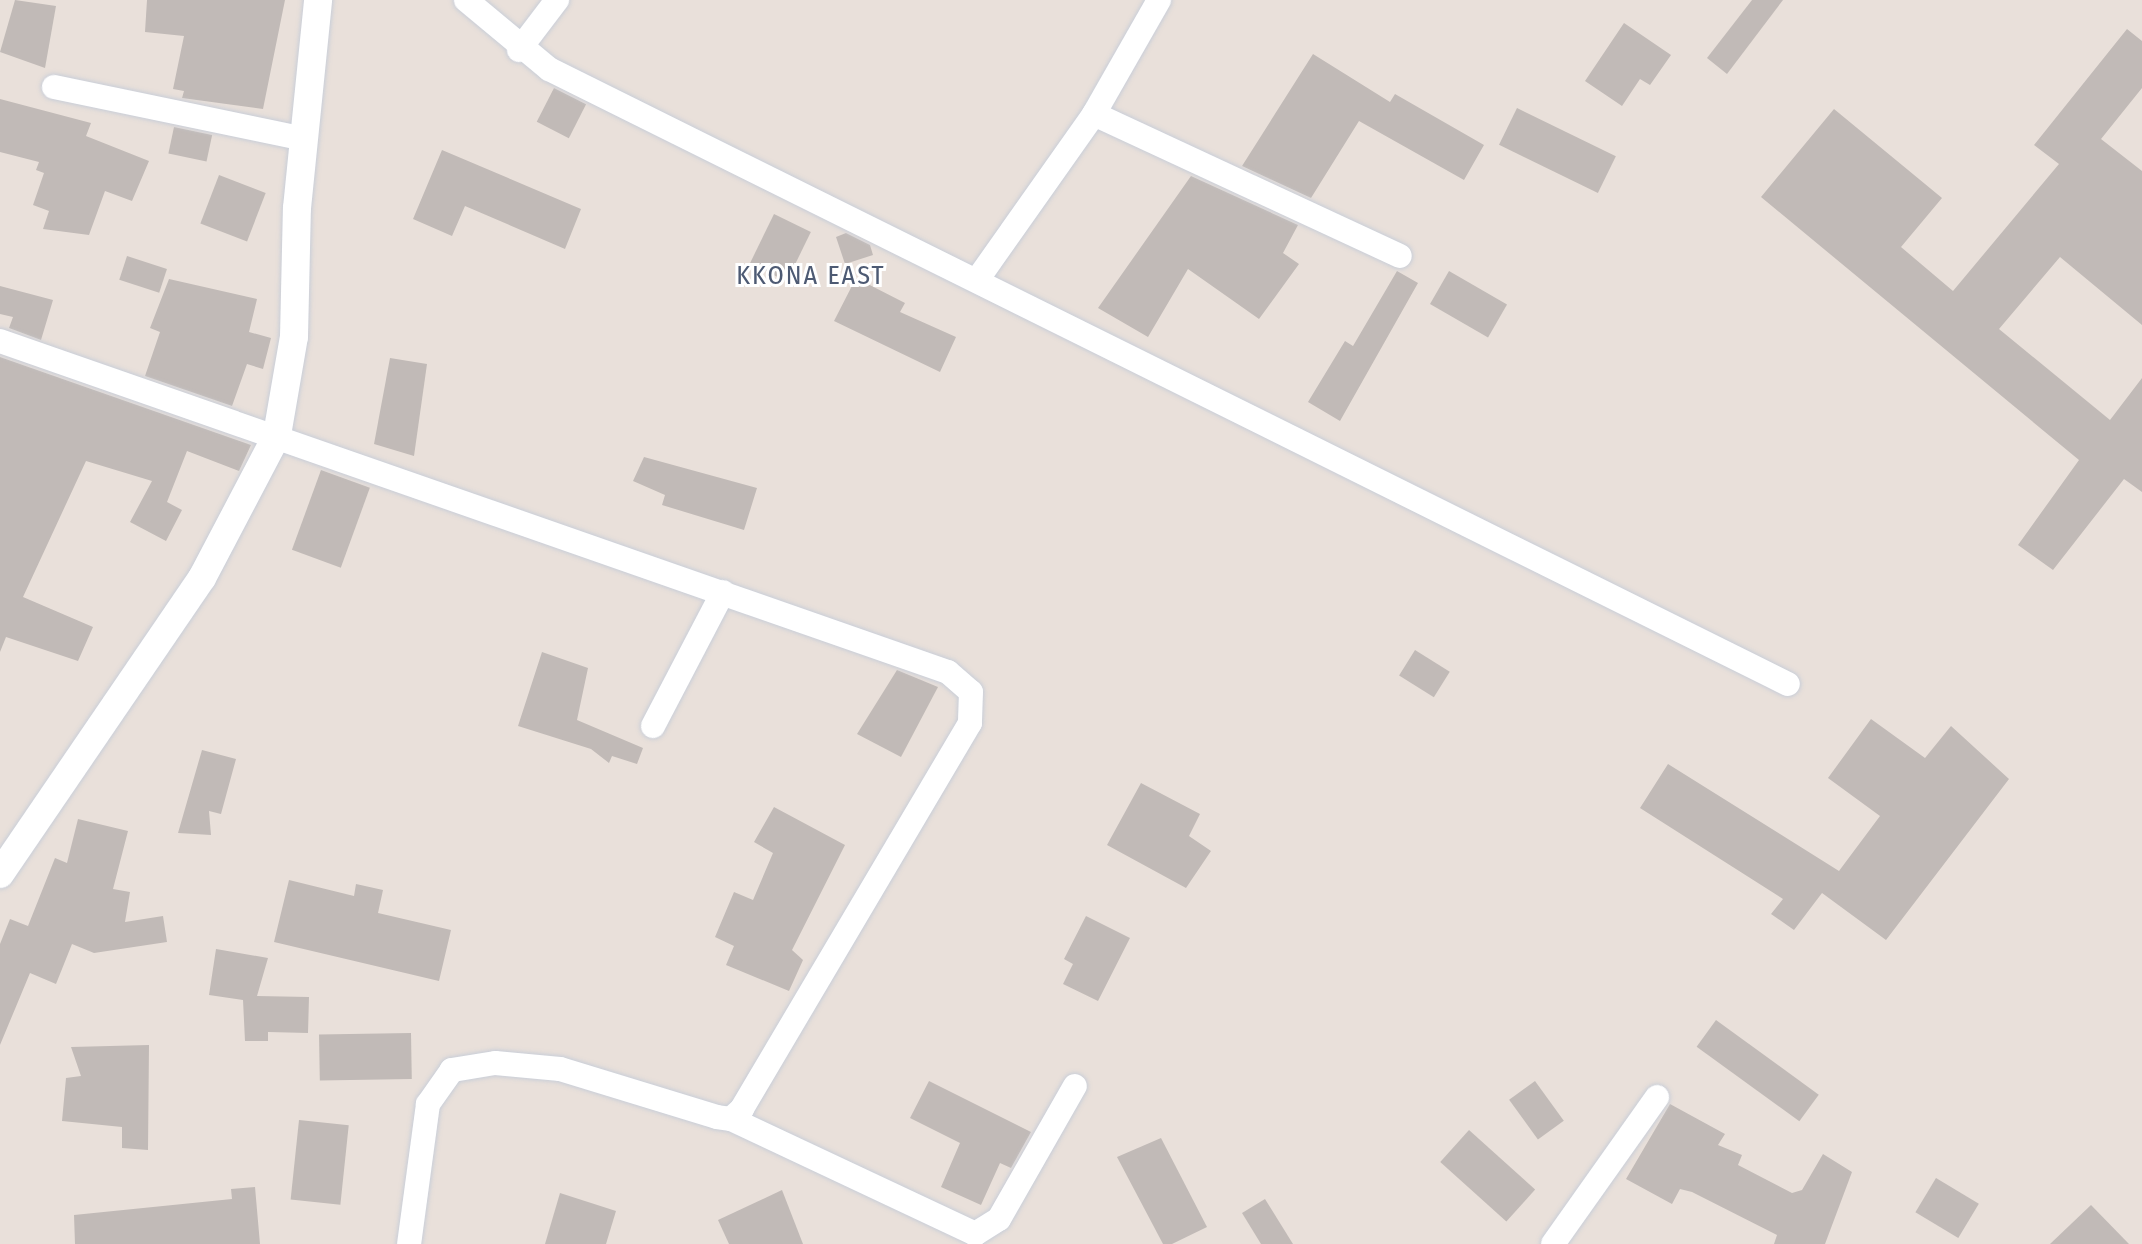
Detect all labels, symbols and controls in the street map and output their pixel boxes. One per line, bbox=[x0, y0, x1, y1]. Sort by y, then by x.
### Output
district label: KKONA EAST bbox=[736, 260, 886, 292]

